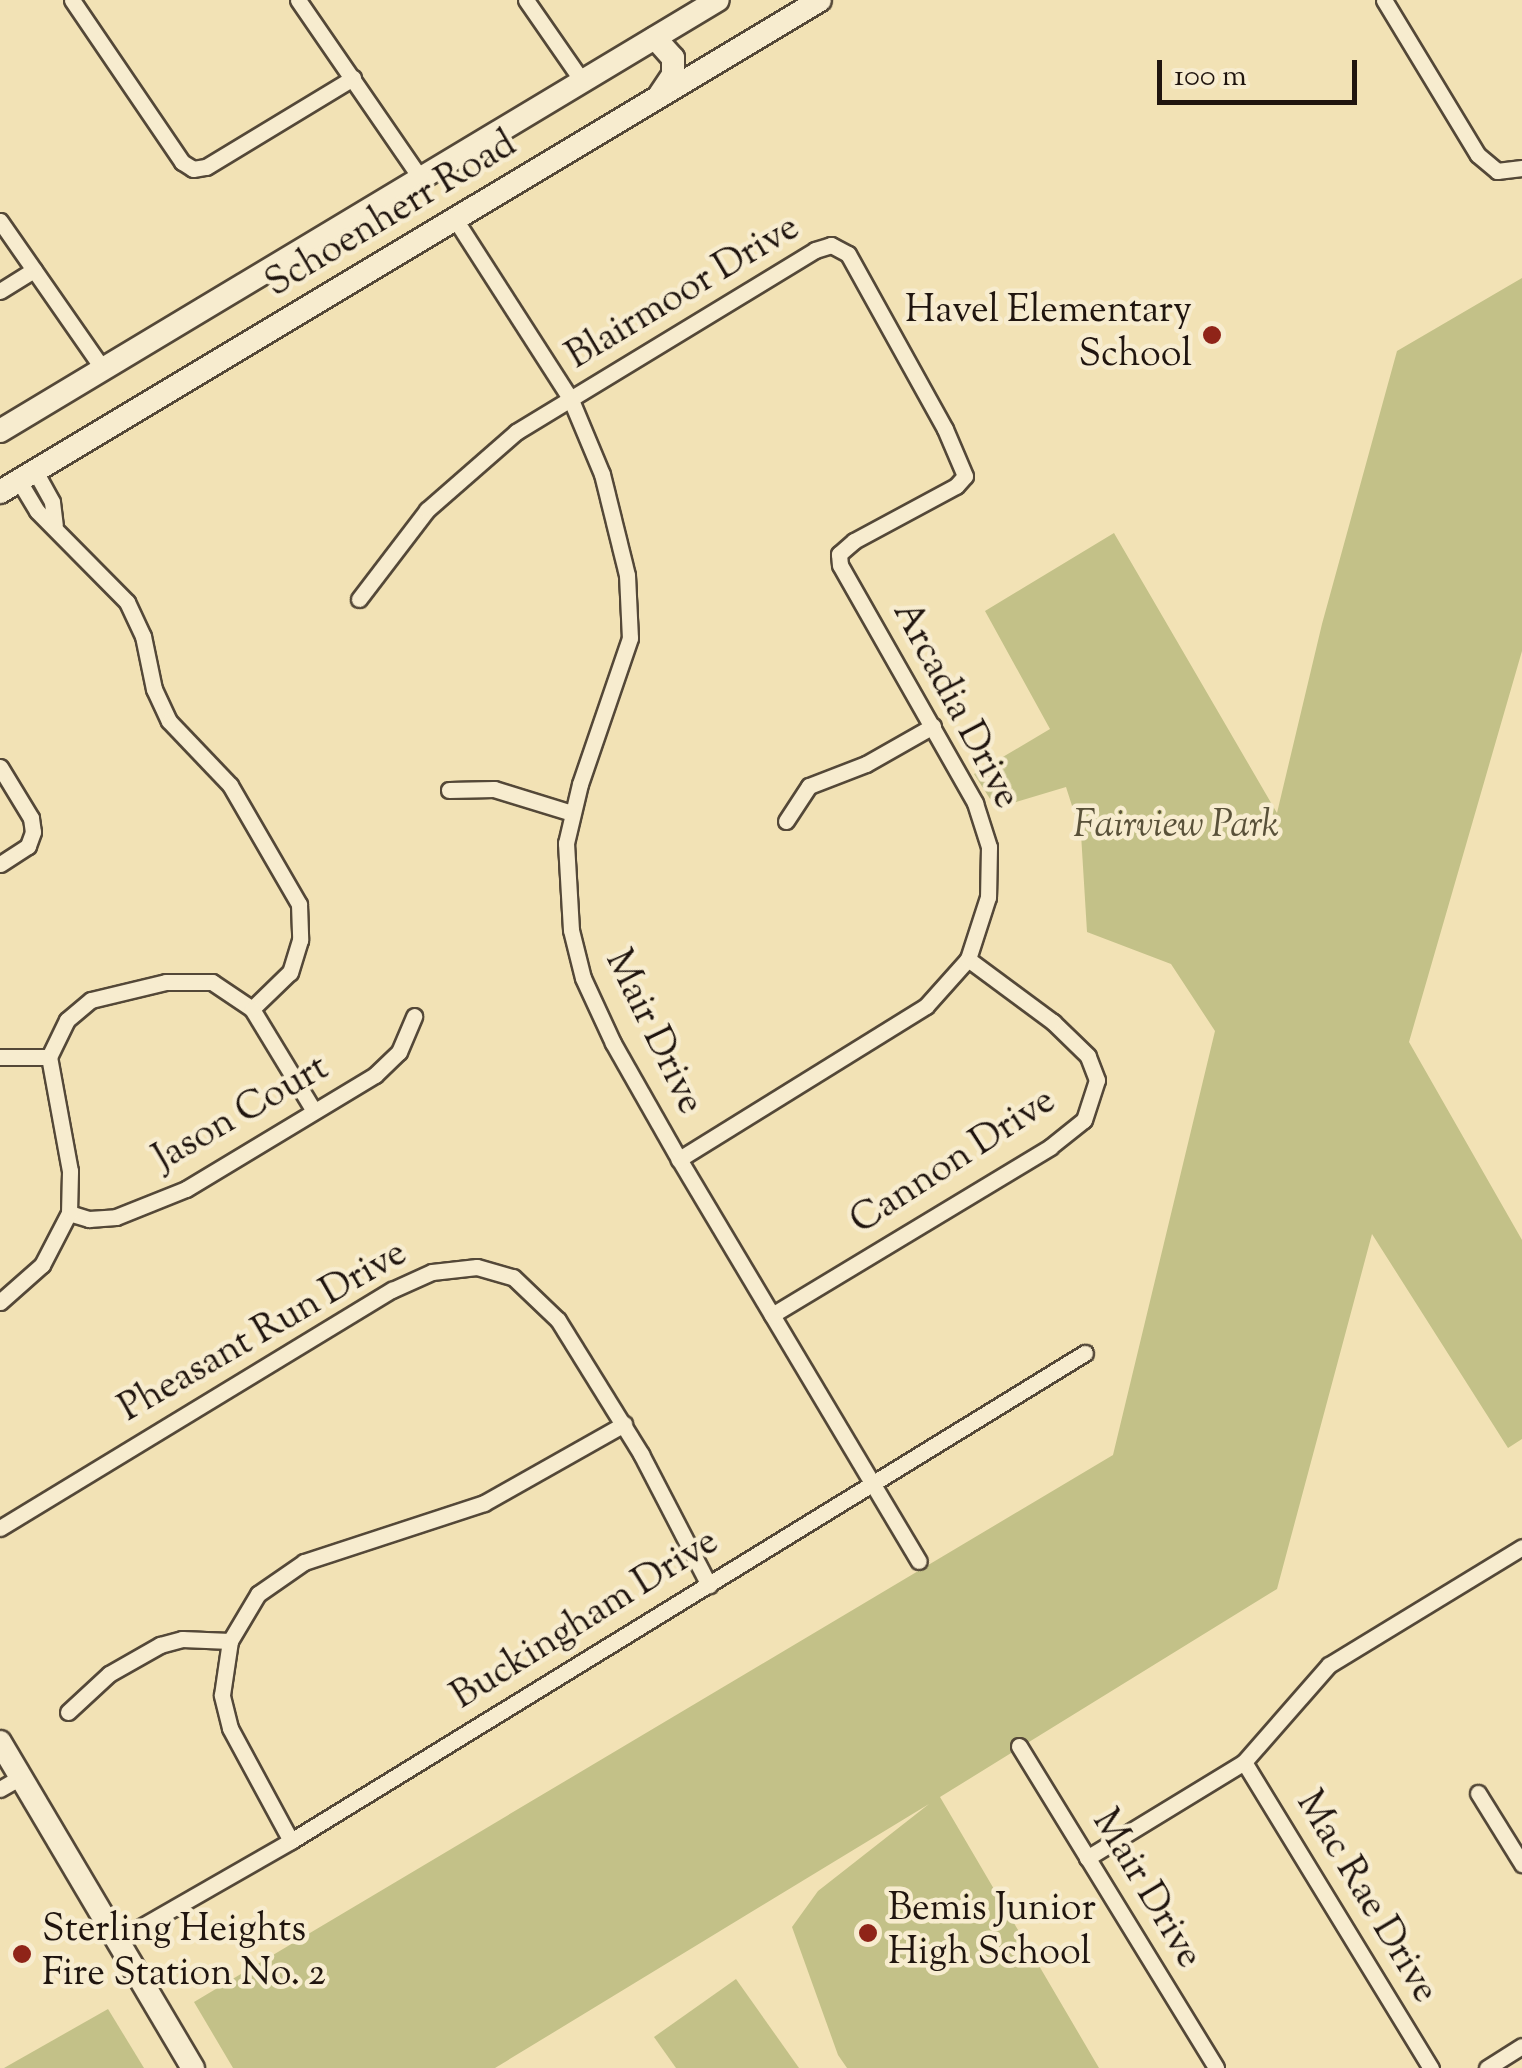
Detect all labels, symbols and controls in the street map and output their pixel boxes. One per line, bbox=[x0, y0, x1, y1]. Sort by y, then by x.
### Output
scale bar bbox=[1162, 40, 1362, 102]
text: 100 m bbox=[1174, 56, 1247, 99]
street label: Schoenherr Road bbox=[258, 123, 526, 309]
street label: Blairmoor Drive bbox=[559, 207, 809, 381]
place label: Havel Elementary School bbox=[905, 290, 1192, 380]
marker: Havel Elementary School bbox=[1201, 324, 1223, 346]
street label: Arcadia Drive bbox=[880, 595, 1028, 817]
park label: Fairview Park bbox=[1073, 805, 1279, 851]
street label: Mair Drive bbox=[593, 944, 711, 1122]
street label: Jason Court bbox=[146, 1047, 338, 1183]
street label: Cannon Drive bbox=[843, 1080, 1065, 1246]
street label: Pheasant Run Drive bbox=[112, 1232, 416, 1434]
street label: Buckingham Drive bbox=[444, 1521, 728, 1721]
street label: Mac Rae Drive bbox=[1284, 1784, 1446, 2012]
street label: Mair Drive bbox=[1080, 1802, 1210, 1978]
place label: Bemis Junior High School bbox=[888, 1888, 1096, 1978]
place label: Sterling Heights Fire Station No. 2 bbox=[42, 1909, 326, 1998]
marker: Bemis Junior High School bbox=[857, 1922, 879, 1944]
marker: Sterling Heights Fire Station No. 2 bbox=[11, 1943, 33, 1965]

